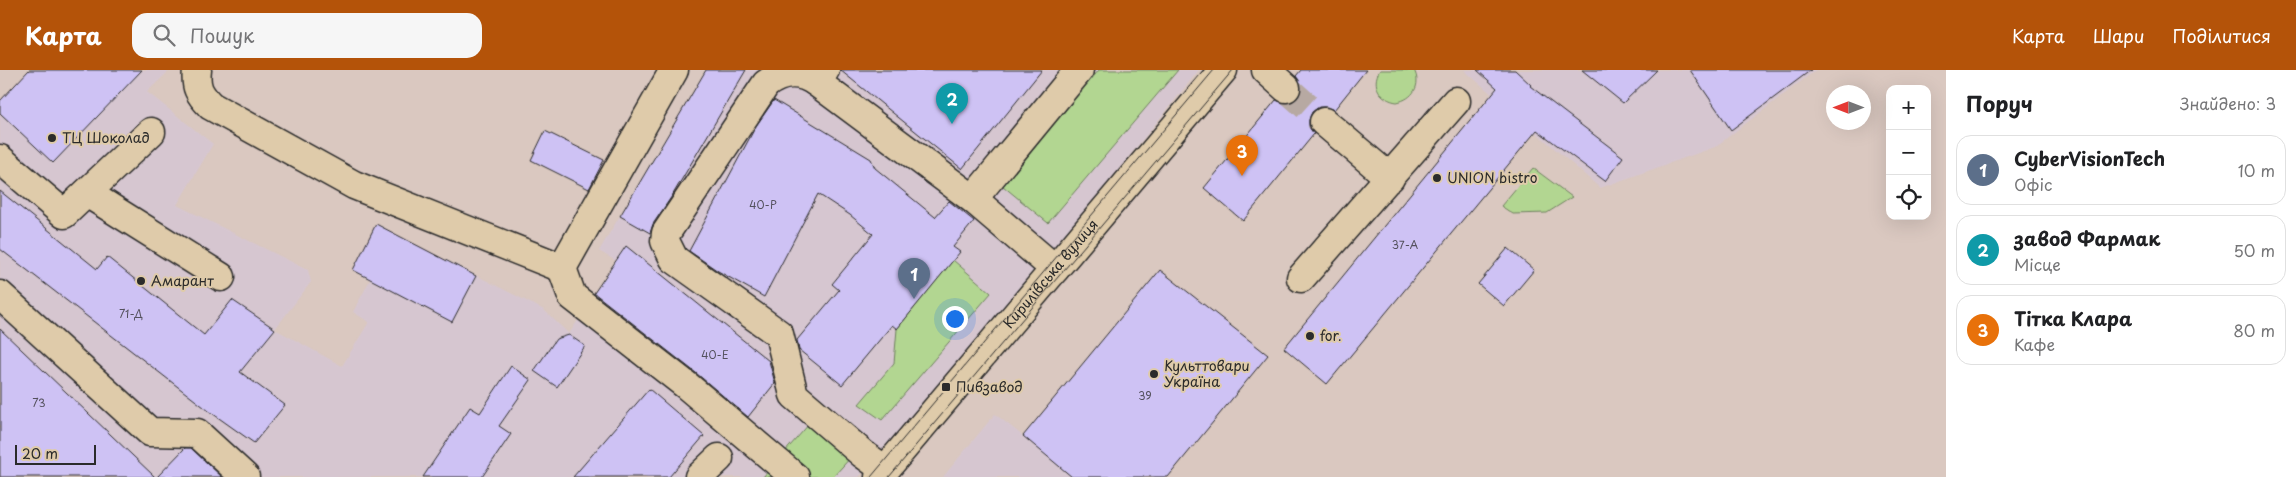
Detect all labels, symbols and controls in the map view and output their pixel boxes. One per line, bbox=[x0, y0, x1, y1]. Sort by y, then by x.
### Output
search box bbox=[132, 13, 482, 58]
text: Карта bbox=[25, 17, 102, 53]
icon: search bbox=[150, 21, 178, 49]
text: Пошук bbox=[190, 21, 254, 49]
text: Карта bbox=[2012, 22, 2065, 49]
text: Шари bbox=[2093, 22, 2145, 49]
text: Поділитися bbox=[2173, 22, 2271, 49]
pin: 2 bbox=[936, 83, 968, 124]
north arrow bbox=[1826, 85, 1871, 130]
map controls bbox=[1886, 85, 1931, 220]
button: + bbox=[1886, 85, 1931, 130]
text: Поруч bbox=[1966, 87, 2033, 119]
text: Знайдено: 3 bbox=[2180, 91, 2276, 115]
place label: ТЦ Шоколад bbox=[62, 127, 150, 148]
button: − bbox=[1886, 130, 1931, 175]
marker: ТЦ Шоколад bbox=[46, 132, 58, 144]
pin: 3 bbox=[1226, 135, 1258, 176]
text: CyberVisionTech bbox=[2014, 144, 2165, 172]
text: 1 bbox=[1979, 158, 1987, 182]
text: 10 m bbox=[2238, 158, 2275, 182]
place label: UNION bistro bbox=[1447, 167, 1538, 188]
marker: UNION bistro bbox=[1431, 172, 1443, 184]
text: Офіс bbox=[2014, 172, 2052, 196]
button: locate bbox=[1886, 175, 1931, 220]
house number: 40-Р bbox=[749, 196, 777, 213]
street label: Кирилівська вулиця bbox=[998, 214, 1103, 333]
text: завод Фармак bbox=[2014, 224, 2160, 252]
house number: 37-А bbox=[1392, 236, 1419, 253]
text: 2 bbox=[1977, 238, 1989, 262]
text: 50 m bbox=[2234, 238, 2275, 262]
text: Місце bbox=[2014, 252, 2061, 276]
pin: 1 bbox=[898, 258, 930, 299]
place label: Амарант bbox=[151, 270, 214, 291]
marker: Амарант bbox=[135, 275, 147, 287]
text: Тітка Клара bbox=[2014, 304, 2132, 332]
house number: 71-Д bbox=[119, 305, 143, 322]
your location bbox=[942, 306, 968, 332]
text: 3 bbox=[1978, 318, 1988, 342]
text: 80 m bbox=[2233, 318, 2275, 342]
place label: for. bbox=[1320, 325, 1342, 346]
marker: for. bbox=[1304, 330, 1316, 342]
text: Кафе bbox=[2014, 332, 2055, 356]
house number: 40-Е bbox=[701, 346, 729, 363]
place label: Культтовари Україна bbox=[1164, 355, 1250, 392]
marker: Культтовари Україна bbox=[1148, 368, 1160, 380]
place label: Пивзавод bbox=[956, 376, 1023, 397]
marker: Пивзавод bbox=[940, 381, 952, 393]
house number: 39 bbox=[1138, 387, 1152, 404]
house number: 73 bbox=[32, 394, 46, 411]
scale bar bbox=[15, 442, 96, 465]
text: 20 m bbox=[22, 443, 58, 464]

